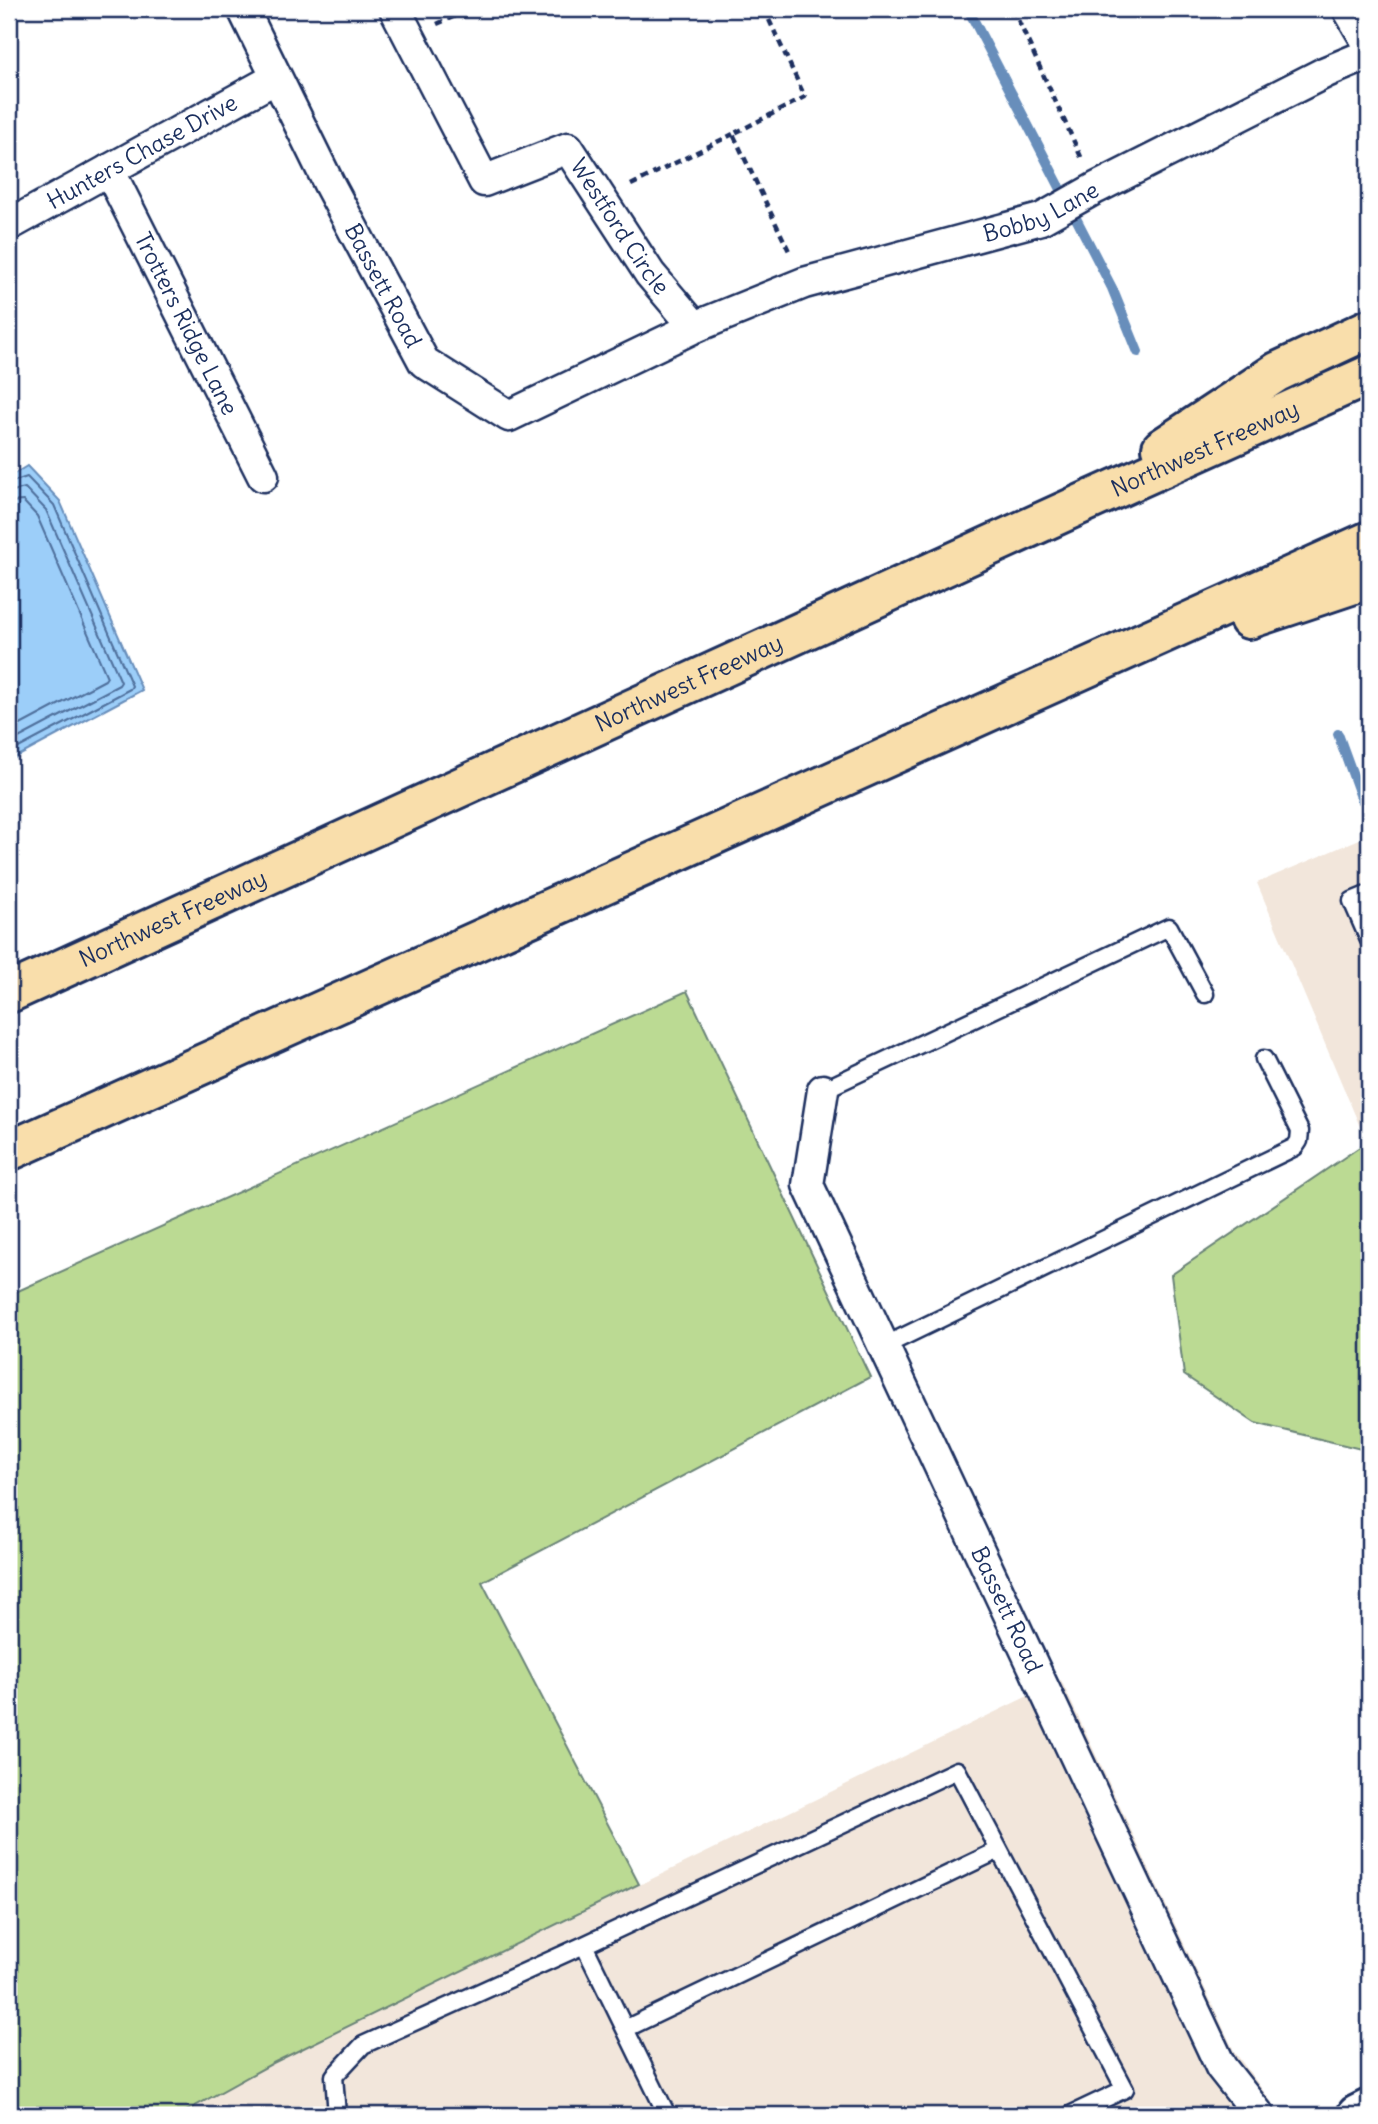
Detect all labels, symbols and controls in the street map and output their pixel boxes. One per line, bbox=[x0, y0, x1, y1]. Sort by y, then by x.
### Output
street label: Hunters Chase Drive bbox=[42, 87, 242, 215]
street label: Westford Circle bbox=[565, 153, 676, 300]
street label: Bobby Lane bbox=[980, 175, 1104, 248]
street label: Bassett Road bbox=[339, 218, 429, 352]
street label: Trotters Ridge Lane bbox=[129, 227, 245, 420]
street label: Northwest Freeway bbox=[1106, 393, 1303, 503]
street label: Northwest Freeway bbox=[590, 627, 787, 738]
street label: Northwest Freeway bbox=[74, 863, 271, 973]
street label: Bassett Road bbox=[965, 1541, 1049, 1677]

